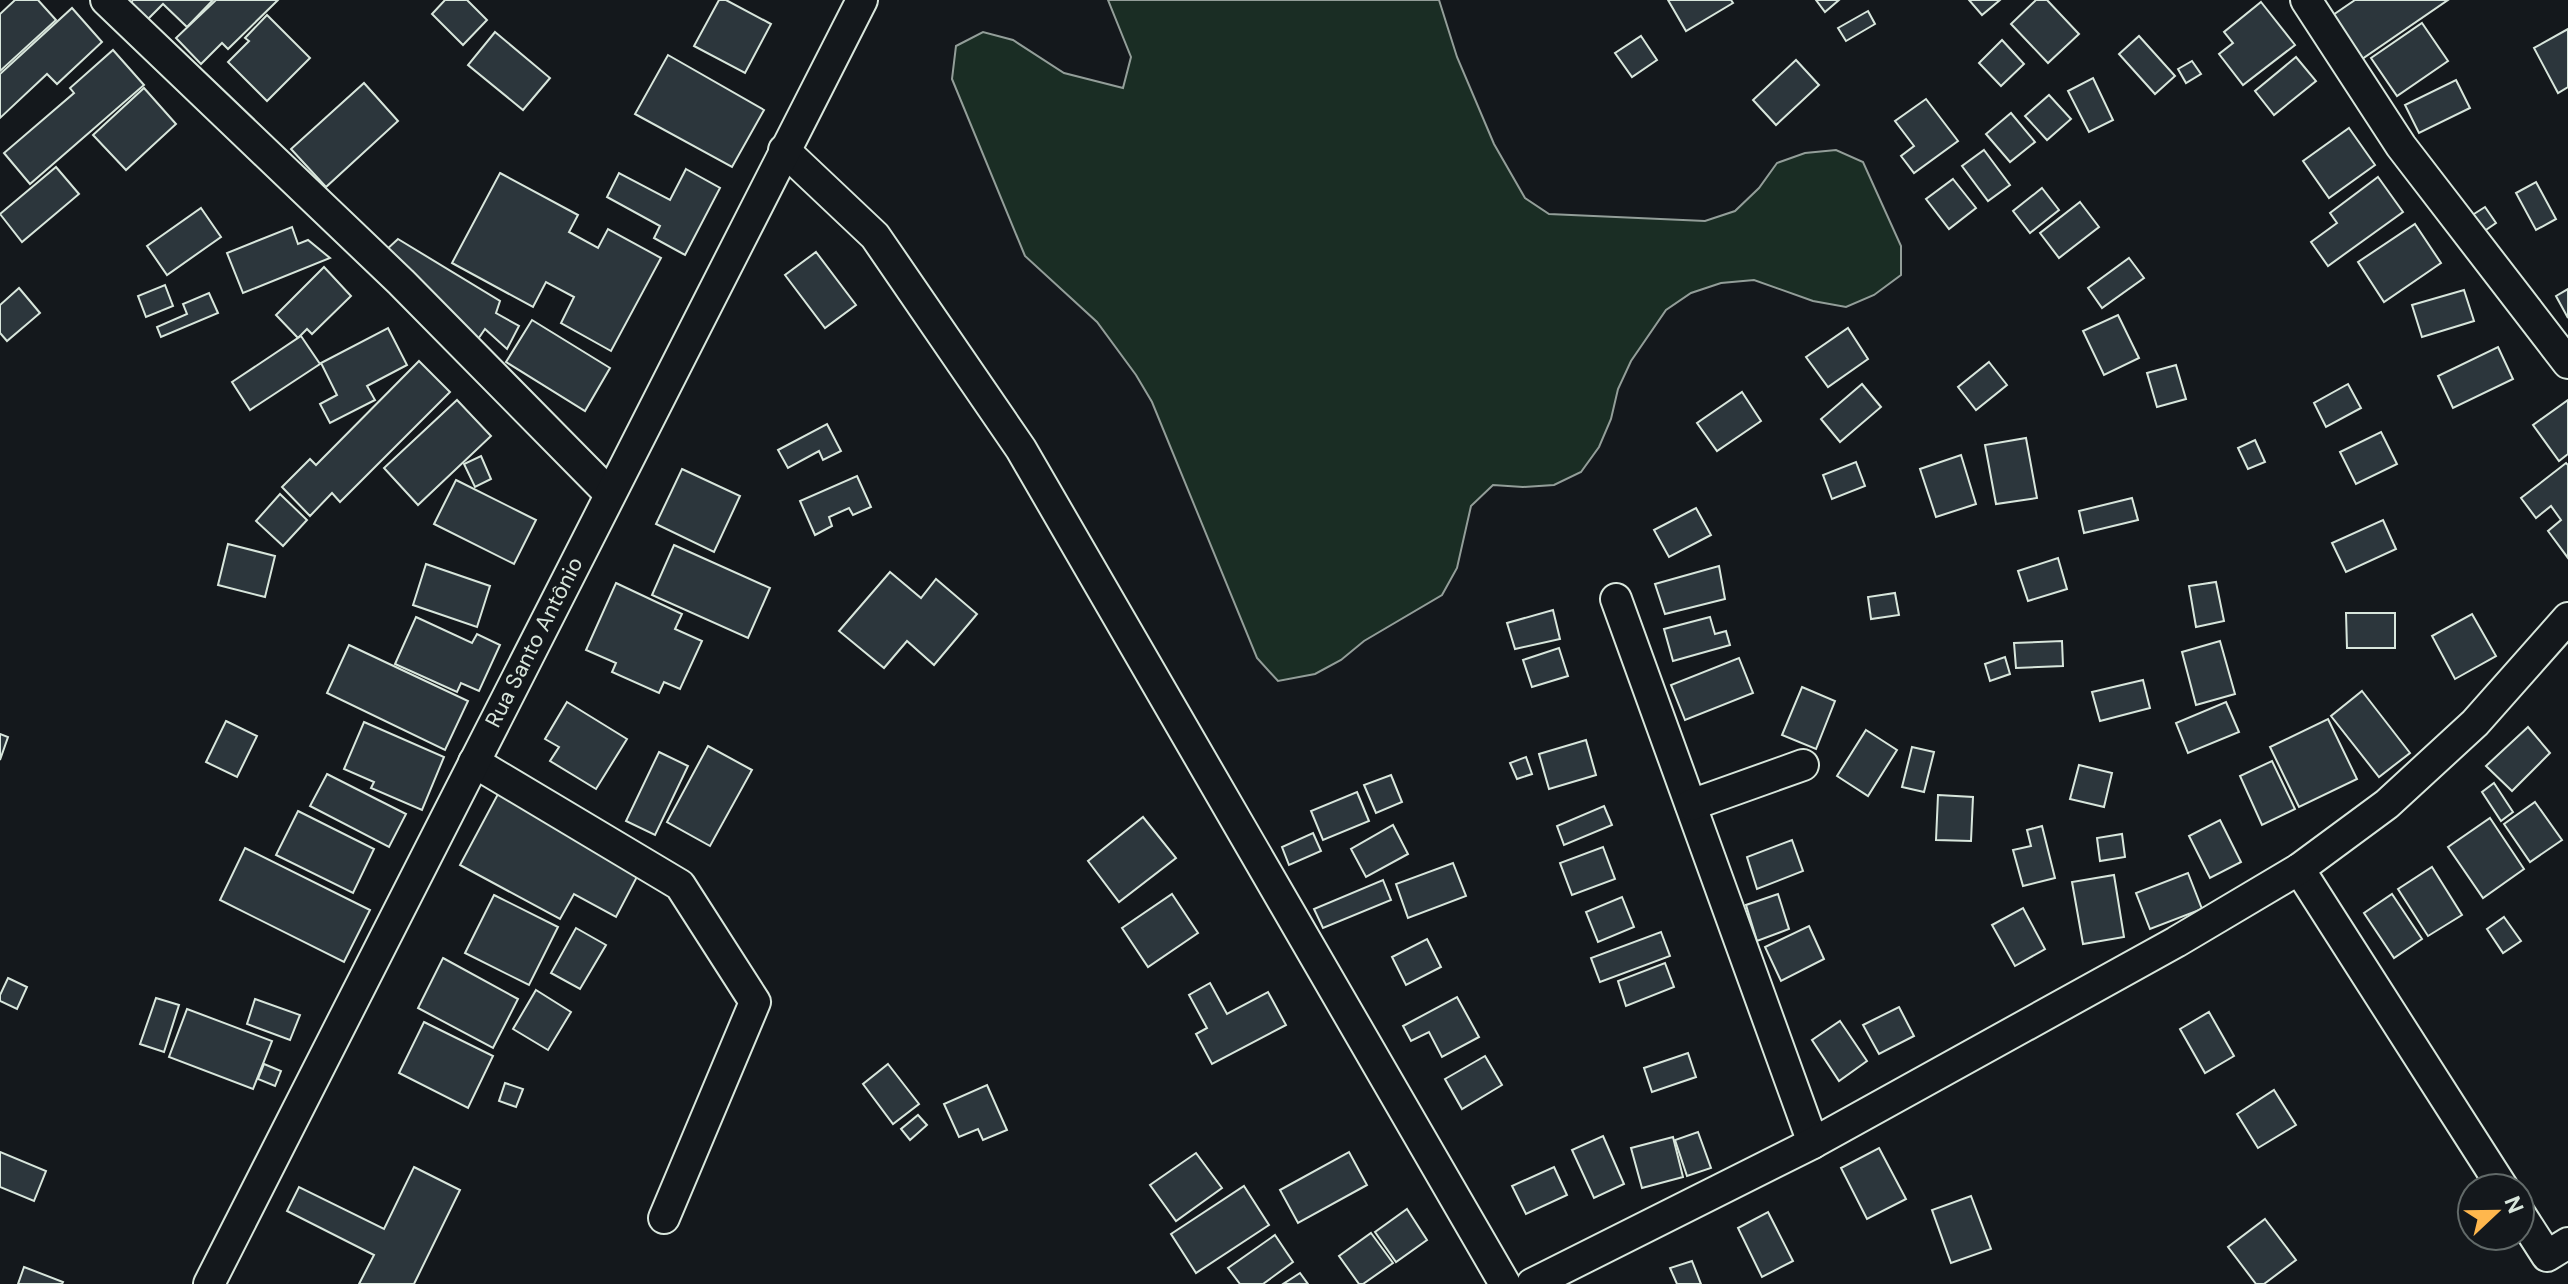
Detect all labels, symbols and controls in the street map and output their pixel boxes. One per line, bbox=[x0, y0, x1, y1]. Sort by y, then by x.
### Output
street label: Rua Santo Antônio bbox=[478, 552, 590, 732]
north arrow bbox=[2456, 1172, 2536, 1252]
text: N bbox=[2498, 1192, 2531, 1218]

